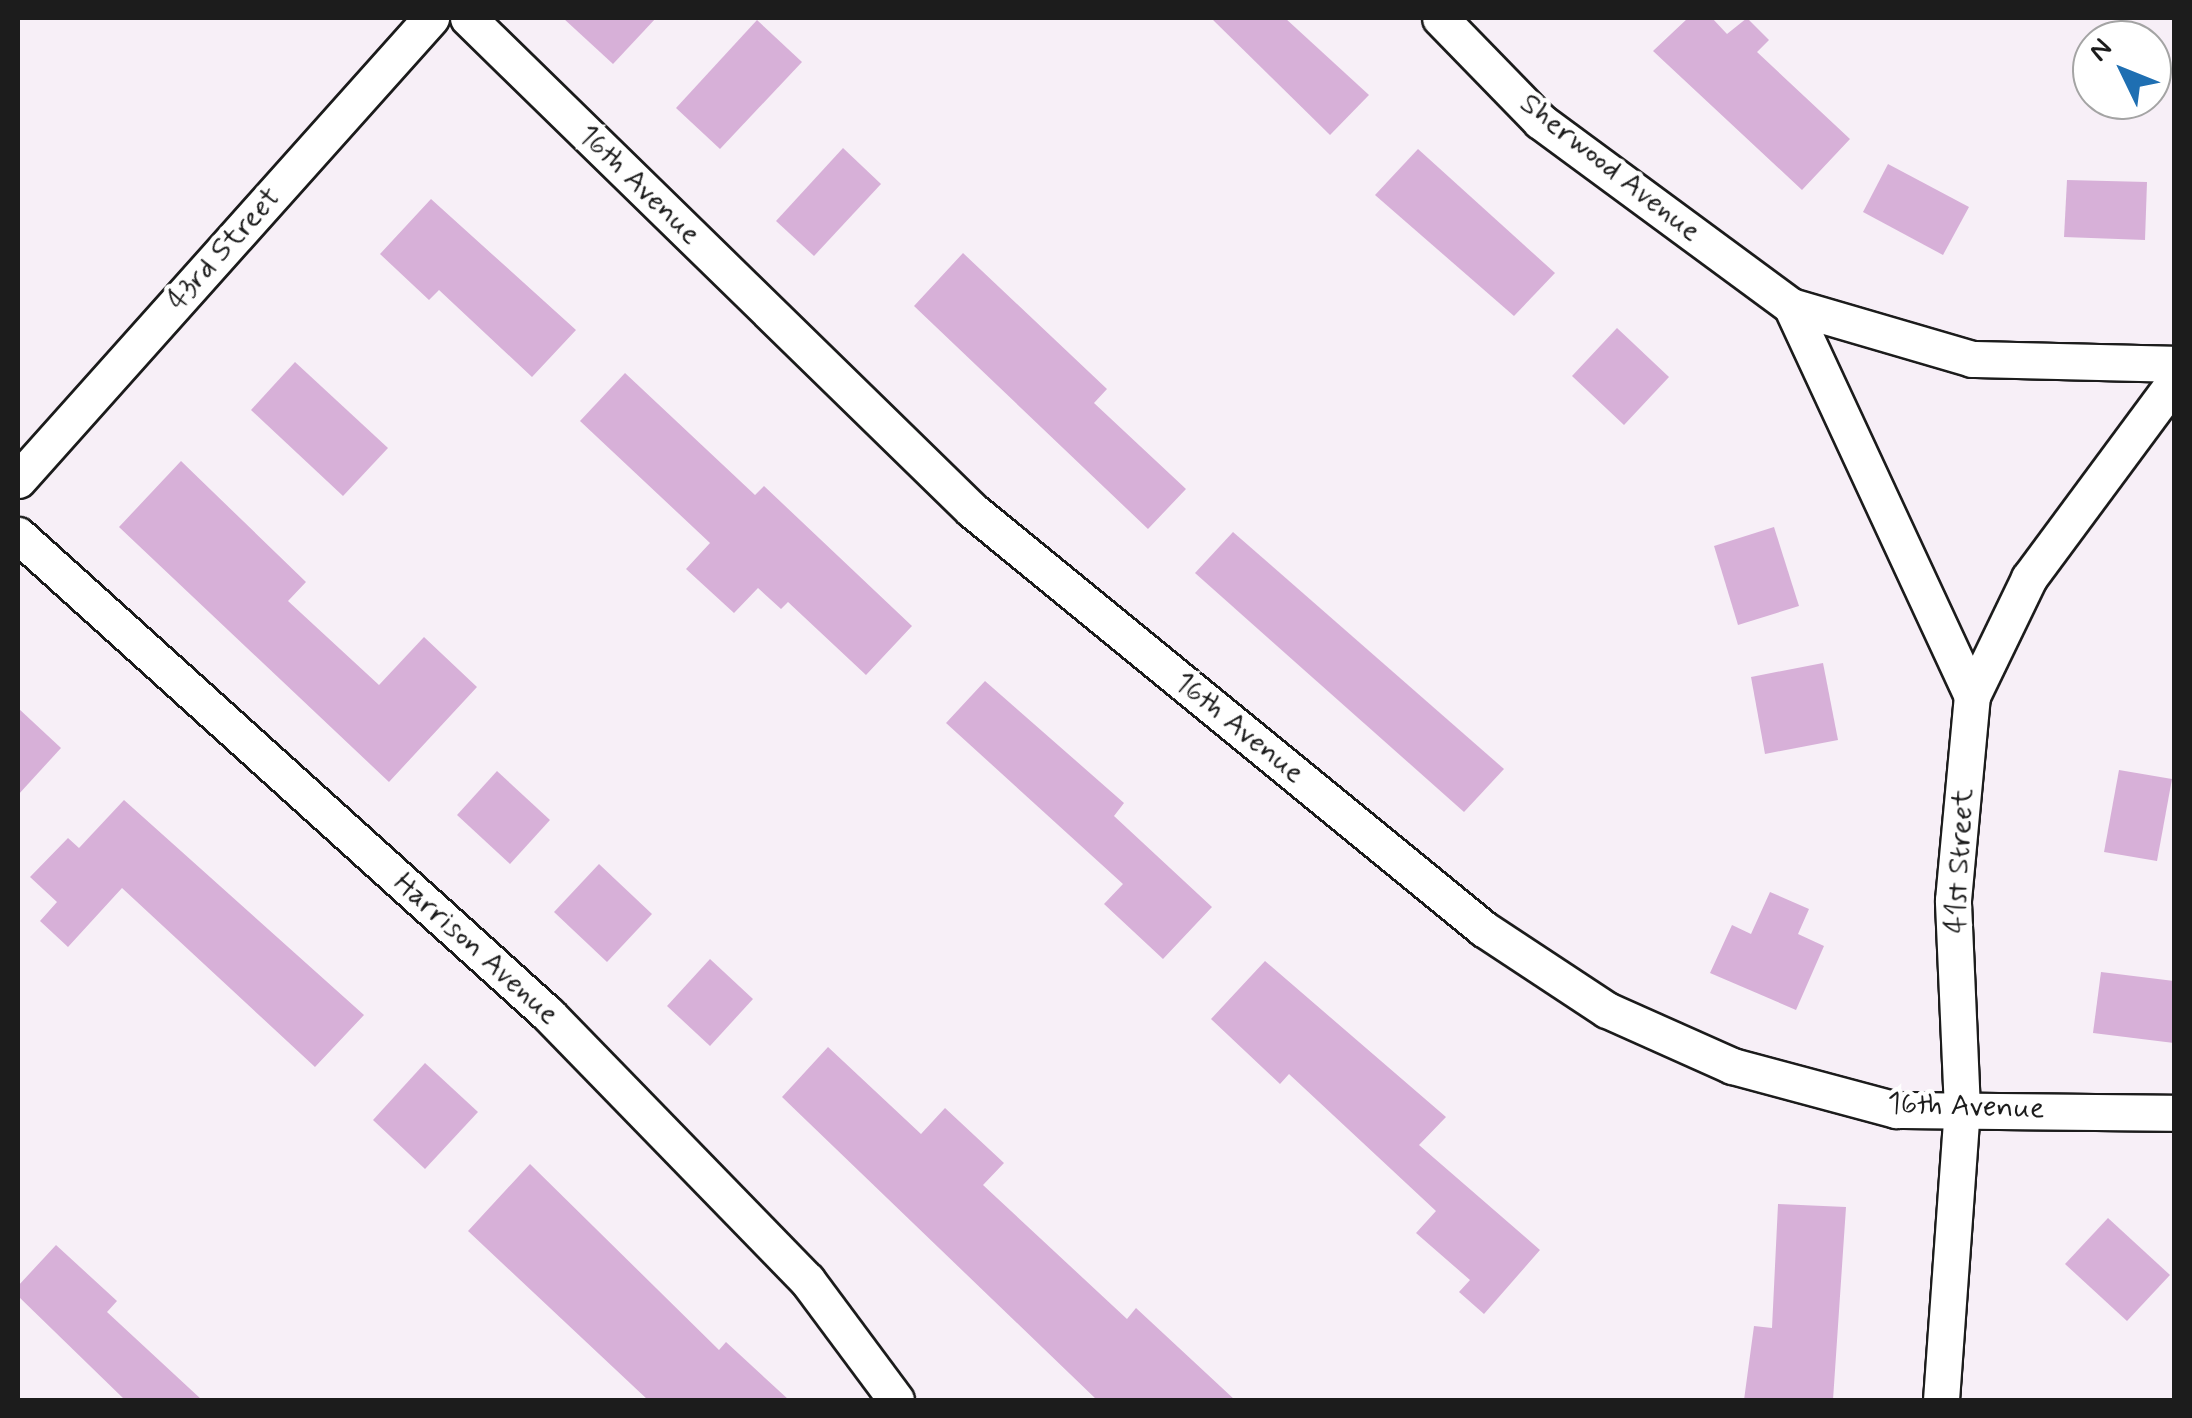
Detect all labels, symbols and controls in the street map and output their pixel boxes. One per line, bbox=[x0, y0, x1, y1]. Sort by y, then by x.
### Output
north arrow bbox=[2072, 20, 2172, 120]
text: N bbox=[2081, 31, 2121, 70]
street label: Sherwood Avenue bbox=[1511, 85, 1709, 251]
street label: 16th Avenue bbox=[570, 117, 708, 253]
street label: 43rd Street bbox=[160, 181, 288, 317]
street label: 16th Avenue bbox=[1167, 664, 1311, 792]
street label: 41st Street bbox=[1938, 788, 1982, 934]
street label: Harrison Avenue bbox=[385, 865, 567, 1033]
street label: 16th Avenue bbox=[1887, 1086, 2045, 1128]

